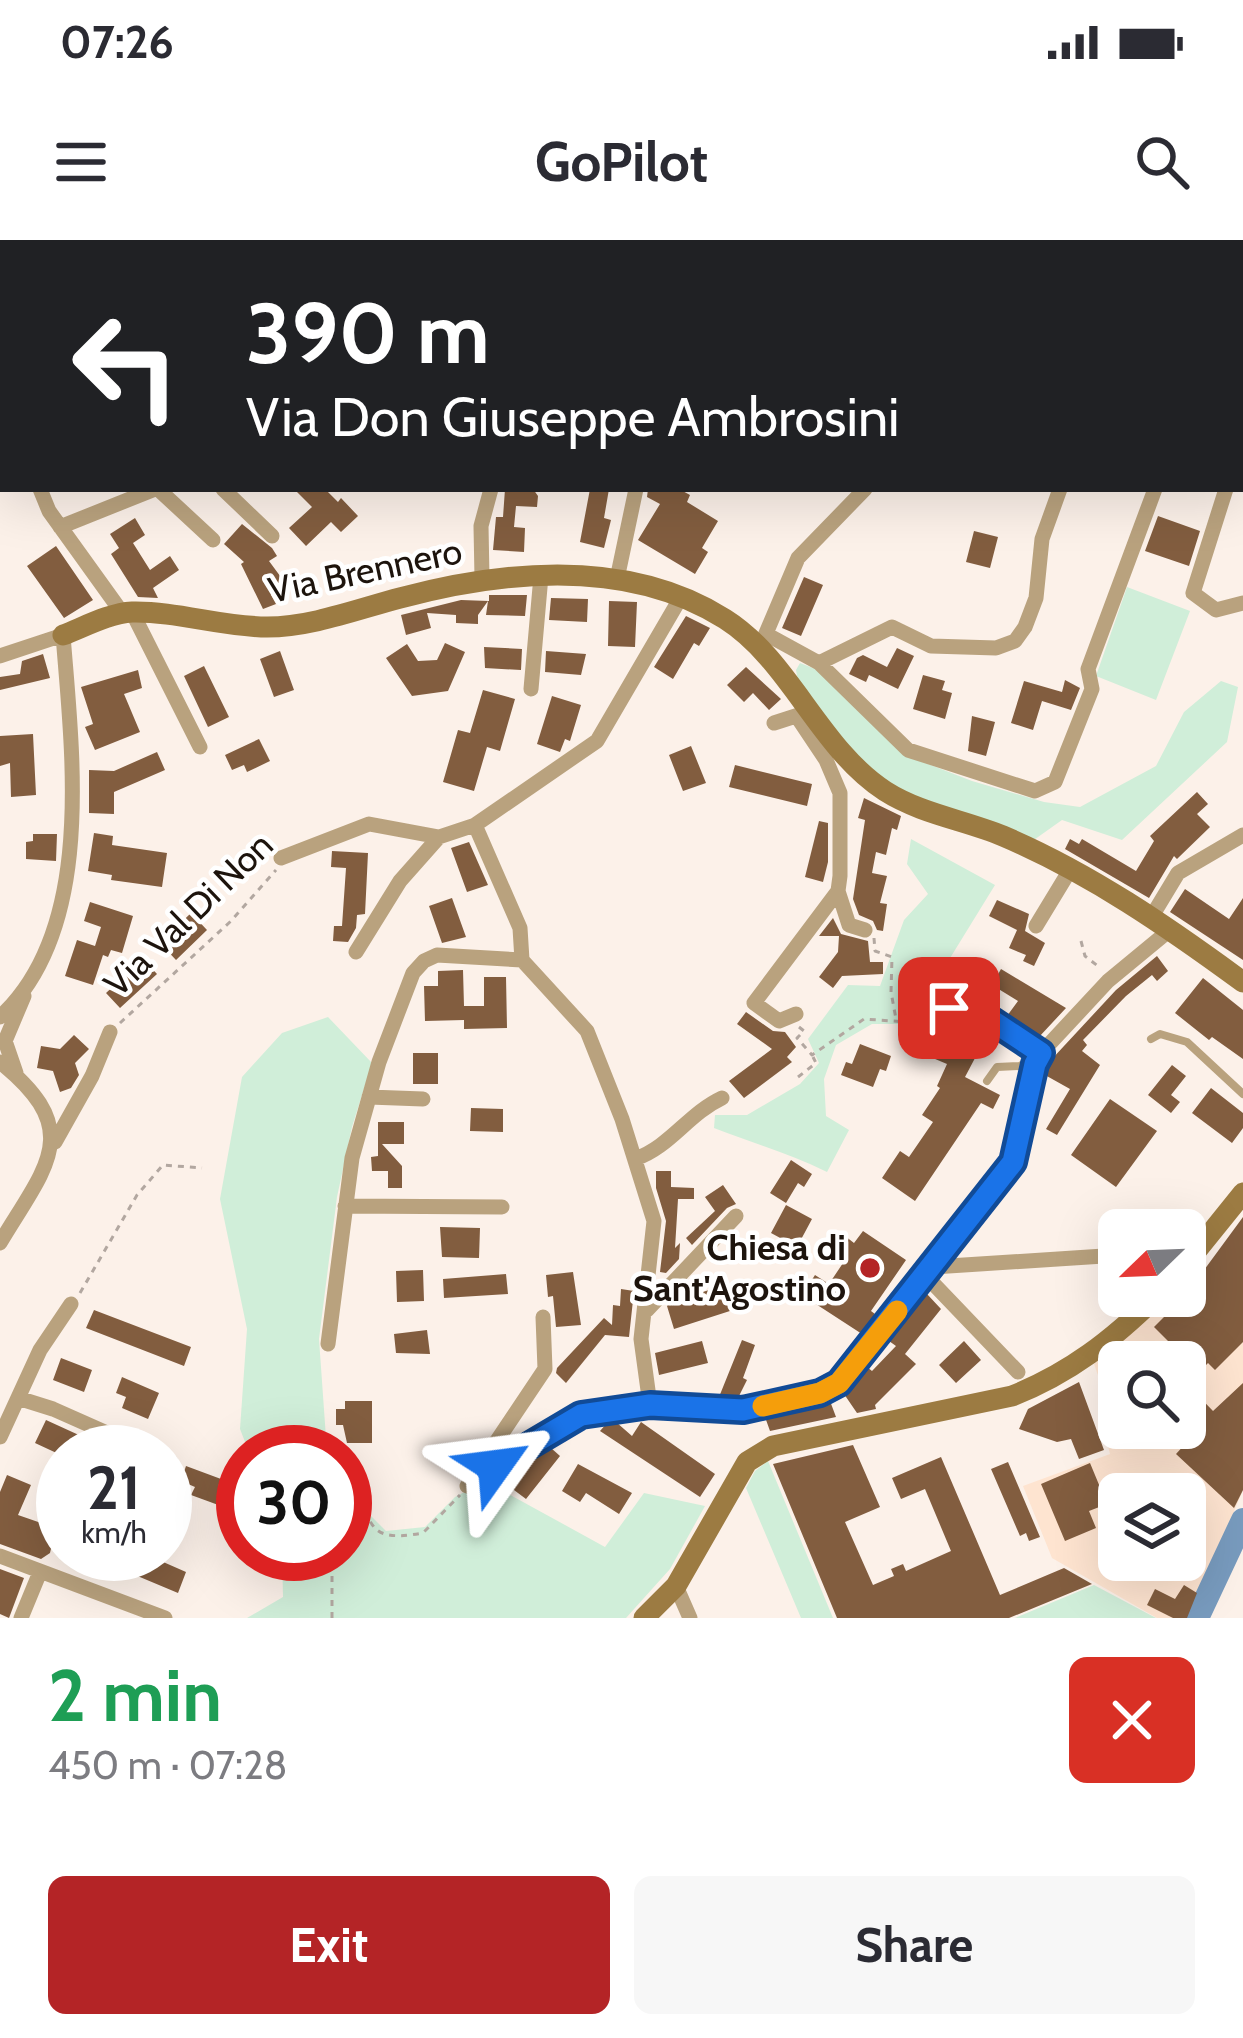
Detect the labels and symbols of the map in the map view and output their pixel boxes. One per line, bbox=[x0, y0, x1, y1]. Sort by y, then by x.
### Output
street label: Via Brennero bbox=[264, 528, 466, 612]
street label: Via Val Di Non bbox=[95, 823, 281, 1005]
pin bbox=[898, 957, 1000, 1059]
north arrow bbox=[1098, 1209, 1206, 1317]
place label: Chiesa di Sant'Agostino bbox=[633, 1225, 846, 1310]
marker: Chiesa di Sant'Agostino bbox=[857, 1255, 883, 1281]
position arrow bbox=[432, 1403, 558, 1529]
speed limit sign: 30 bbox=[216, 1425, 372, 1581]

